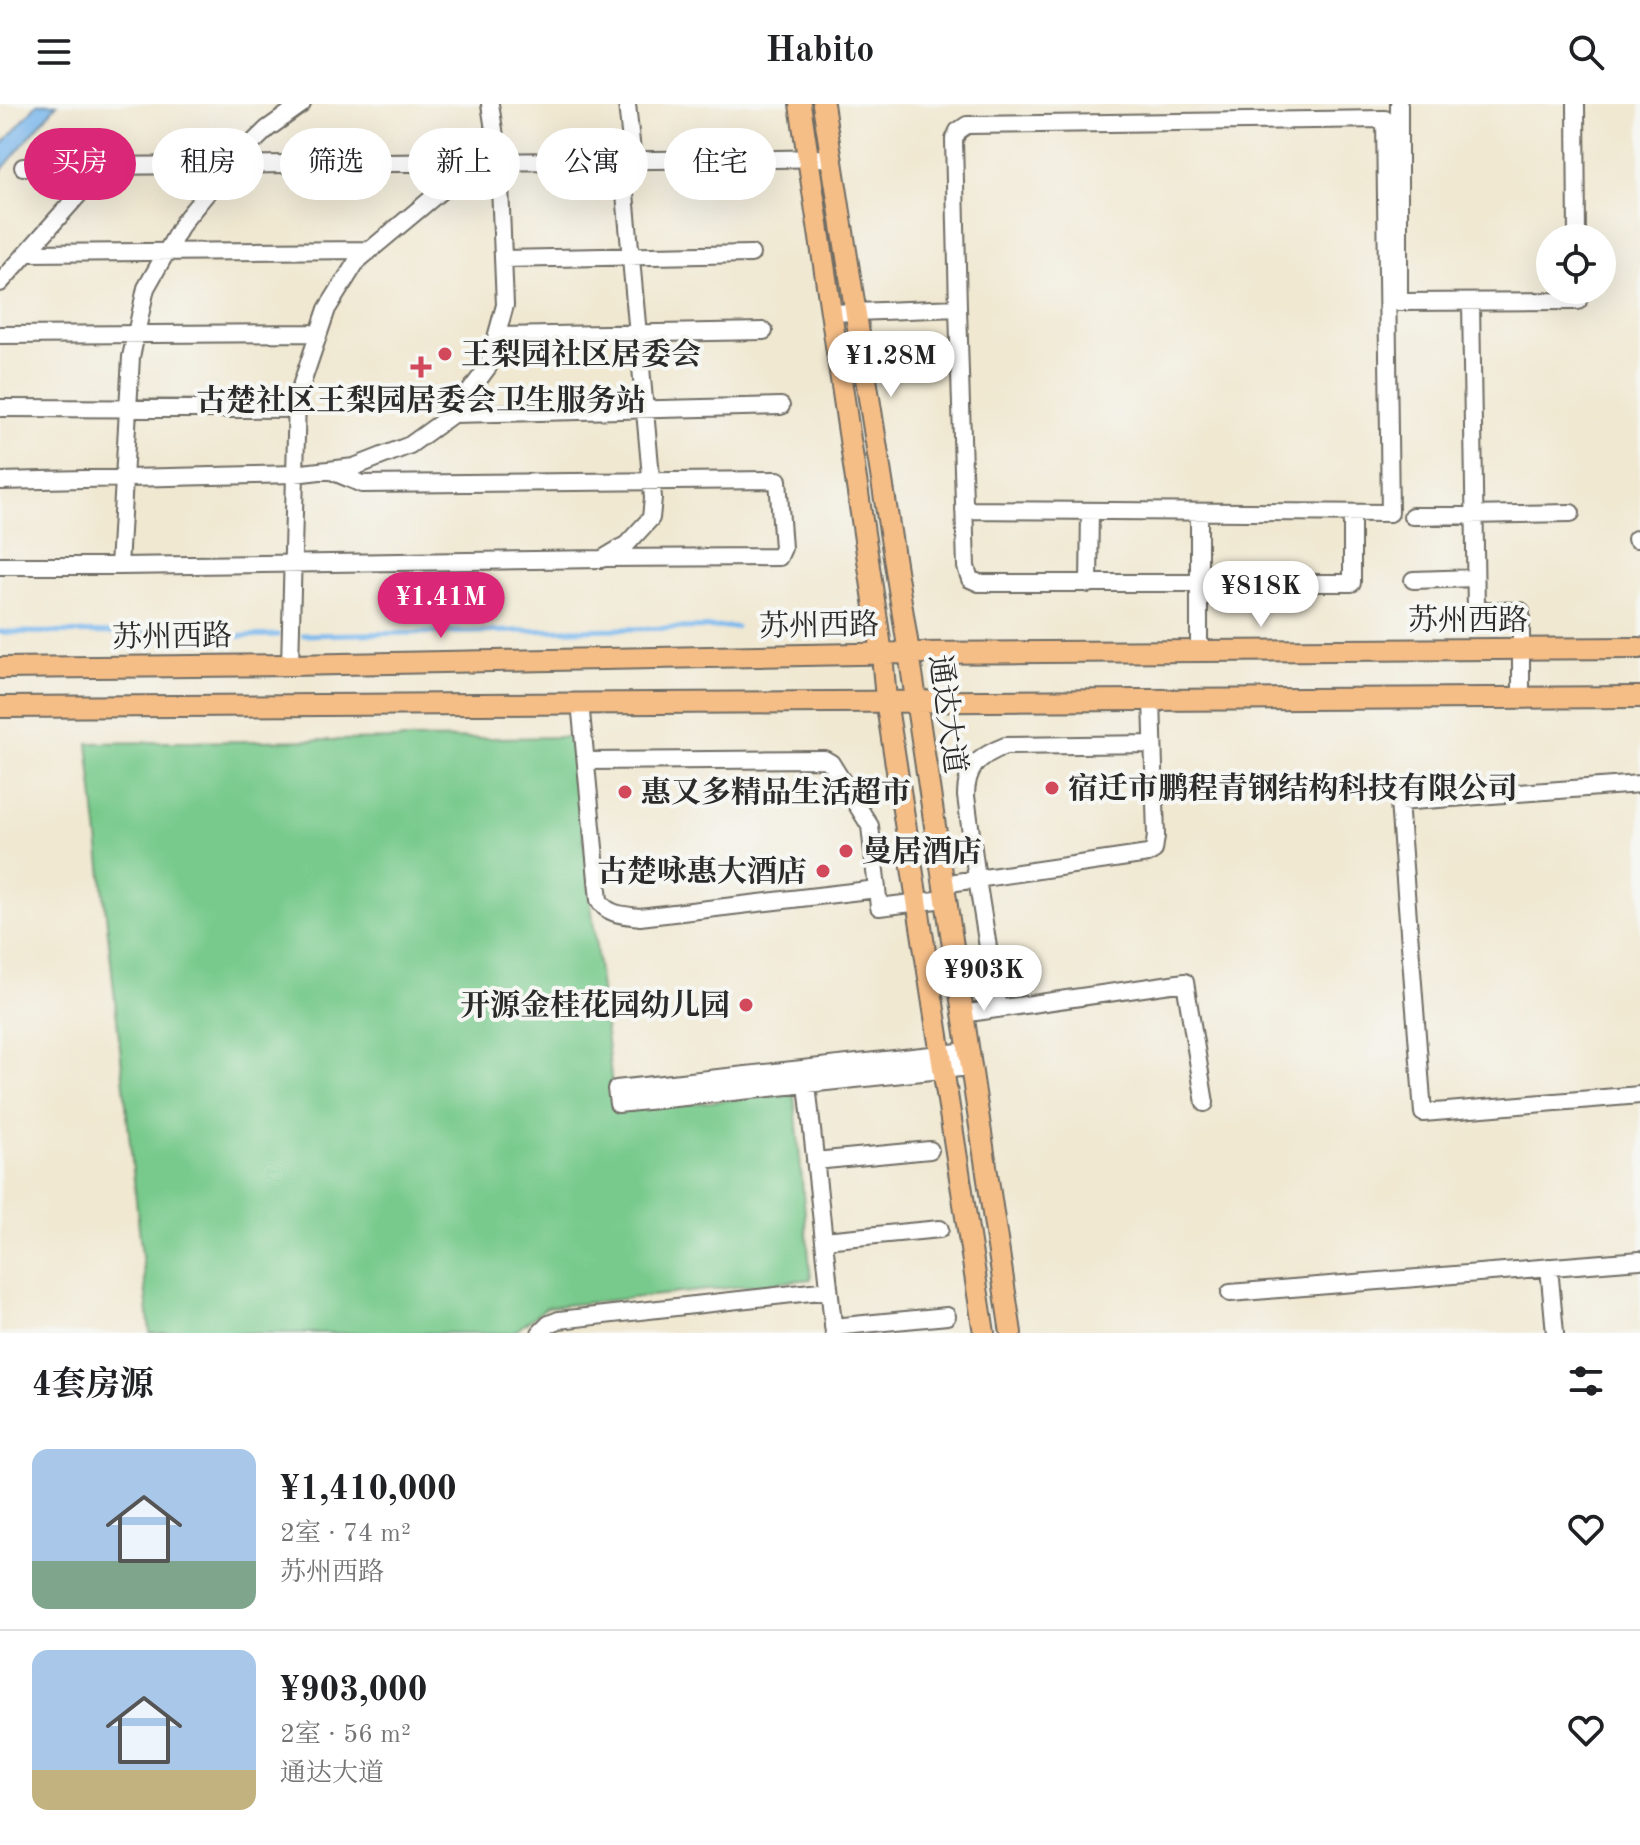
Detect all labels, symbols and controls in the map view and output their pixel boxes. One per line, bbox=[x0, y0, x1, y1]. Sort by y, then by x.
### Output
icon: menu bbox=[32, 30, 76, 74]
icon: search bbox=[1564, 30, 1608, 74]
text: Habito bbox=[766, 34, 874, 70]
chip: 买房 bbox=[24, 128, 136, 200]
chip: 租房 bbox=[152, 128, 264, 200]
chip: 筛选 bbox=[280, 128, 392, 200]
chip: 新上 bbox=[408, 128, 520, 200]
chip: 公寓 bbox=[536, 128, 648, 200]
chip: 住宅 bbox=[664, 128, 776, 200]
map controls bbox=[1536, 224, 1616, 304]
button: locate bbox=[1536, 224, 1616, 304]
pin: ¥1.28M bbox=[826, 331, 956, 399]
place label: 王梨园社区居委会 bbox=[461, 338, 701, 371]
text: ¥1.28M bbox=[846, 344, 936, 370]
marker: 王梨园社区居委会 bbox=[436, 345, 454, 363]
marker: 古楚社区王梨园居委会卫生服务站 bbox=[410, 356, 432, 378]
place label: 古楚社区王梨园居委会卫生服务站 bbox=[196, 384, 646, 417]
pin: ¥818K bbox=[1205, 561, 1317, 629]
pin: ¥1.41M bbox=[376, 572, 506, 640]
text: ¥818K bbox=[1221, 574, 1301, 600]
text: ¥1.41M bbox=[396, 585, 486, 611]
street label: 苏州西路 bbox=[1408, 604, 1528, 637]
street label: 苏州西路 bbox=[759, 608, 879, 643]
street label: 苏州西路 bbox=[112, 619, 232, 654]
street label: 通达大道 bbox=[923, 652, 972, 776]
place label: 宿迁市鹏程青钢结构科技有限公司 bbox=[1068, 772, 1518, 805]
place label: 惠又多精品生活超市 bbox=[641, 776, 911, 809]
marker: 宿迁市鹏程青钢结构科技有限公司 bbox=[1043, 779, 1061, 797]
marker: 惠又多精品生活超市 bbox=[616, 783, 634, 801]
place label: 曼居酒店 bbox=[862, 835, 982, 868]
marker: 曼居酒店 bbox=[837, 842, 855, 860]
place label: 古楚咏惠大酒店 bbox=[597, 855, 807, 888]
marker: 古楚咏惠大酒店 bbox=[814, 862, 832, 880]
pin: ¥903K bbox=[928, 945, 1040, 1013]
text: ¥903K bbox=[944, 958, 1024, 984]
place label: 开源金桂花园幼儿园 bbox=[460, 989, 730, 1022]
marker: 开源金桂花园幼儿园 bbox=[737, 996, 755, 1014]
icon: filters bbox=[1564, 1359, 1608, 1403]
text: 4套房源 bbox=[32, 1369, 154, 1403]
text: ¥1,410,000 bbox=[280, 1473, 457, 1507]
icon: home bbox=[96, 1481, 192, 1577]
icon: heart bbox=[1564, 1507, 1608, 1551]
text: 2室 · 74 m² bbox=[280, 1521, 411, 1547]
text: 苏州西路 bbox=[280, 1560, 384, 1586]
text: ¥903,000 bbox=[280, 1674, 428, 1708]
icon: home bbox=[96, 1682, 192, 1778]
icon: heart bbox=[1564, 1708, 1608, 1752]
text: 2室 · 56 m² bbox=[280, 1722, 411, 1748]
text: 通达大道 bbox=[280, 1761, 384, 1787]

